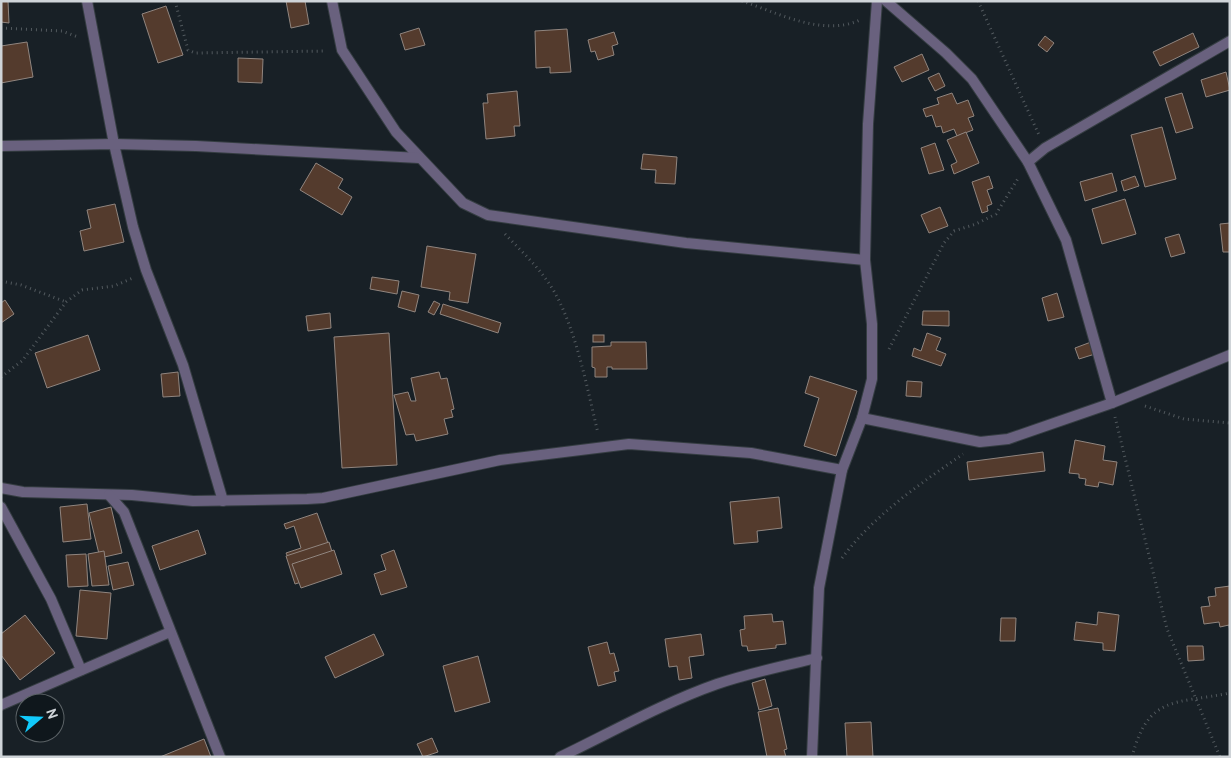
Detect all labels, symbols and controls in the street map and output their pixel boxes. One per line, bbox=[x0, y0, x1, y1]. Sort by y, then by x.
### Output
north arrow bbox=[15, 693, 65, 743]
text: N bbox=[42, 706, 62, 721]

